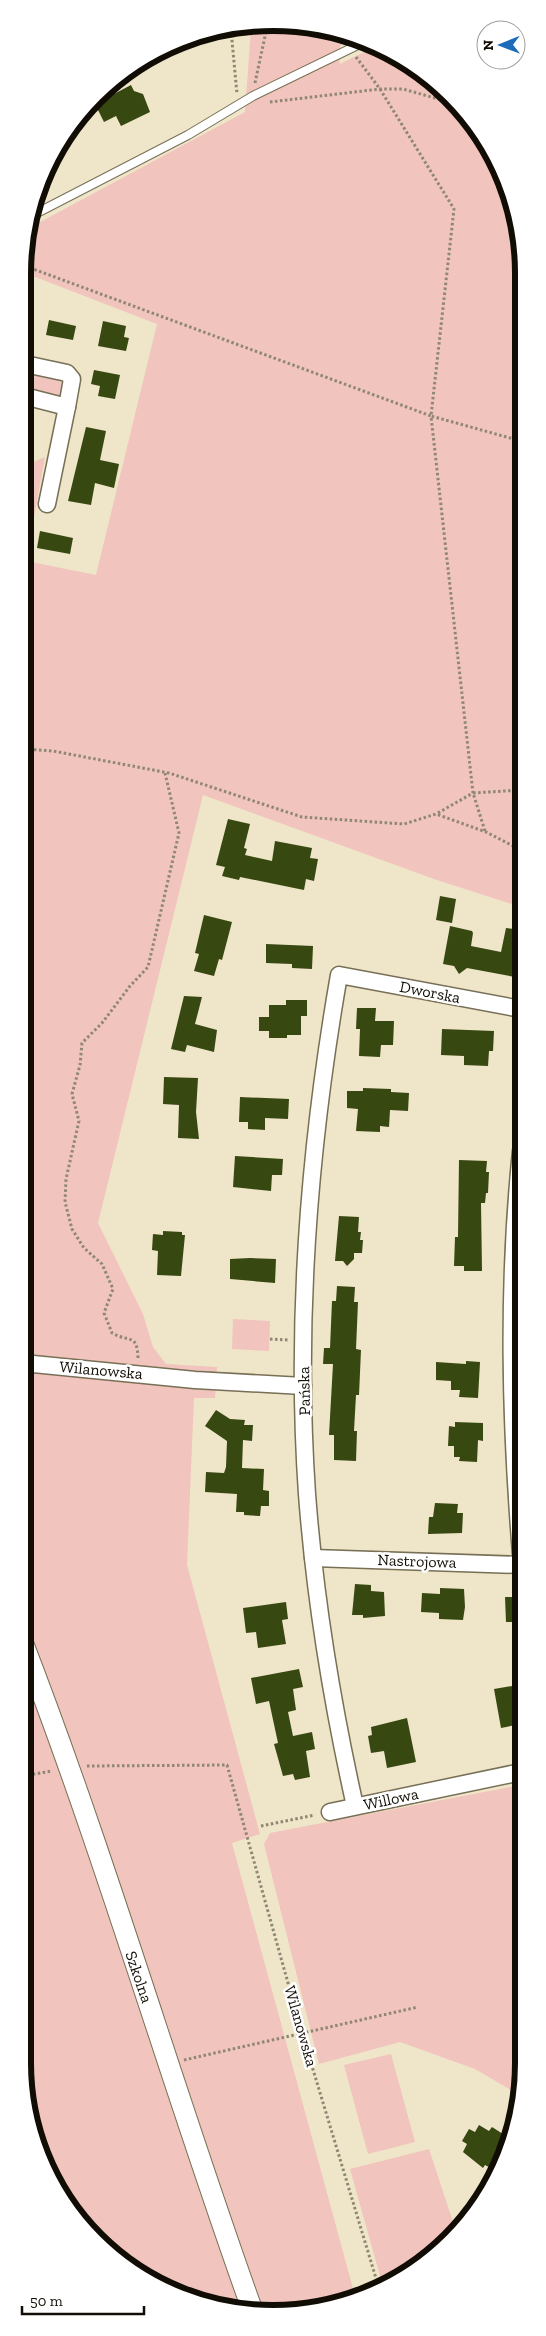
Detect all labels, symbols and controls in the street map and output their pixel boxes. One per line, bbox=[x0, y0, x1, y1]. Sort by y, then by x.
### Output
north arrow bbox=[476, 20, 526, 70]
text: N bbox=[480, 39, 497, 51]
street label: Dworska bbox=[398, 977, 462, 1007]
street label: Wilanowska bbox=[59, 1357, 144, 1383]
street label: Pańska bbox=[294, 1366, 314, 1416]
street label: Nastrojowa bbox=[377, 1550, 457, 1572]
street label: Willowa bbox=[362, 1784, 420, 1814]
street label: Szkolna bbox=[121, 1949, 157, 2006]
street label: Wilanowska bbox=[280, 1983, 322, 2069]
scale bar bbox=[22, 2284, 145, 2316]
text: 50 m bbox=[30, 2292, 63, 2310]

